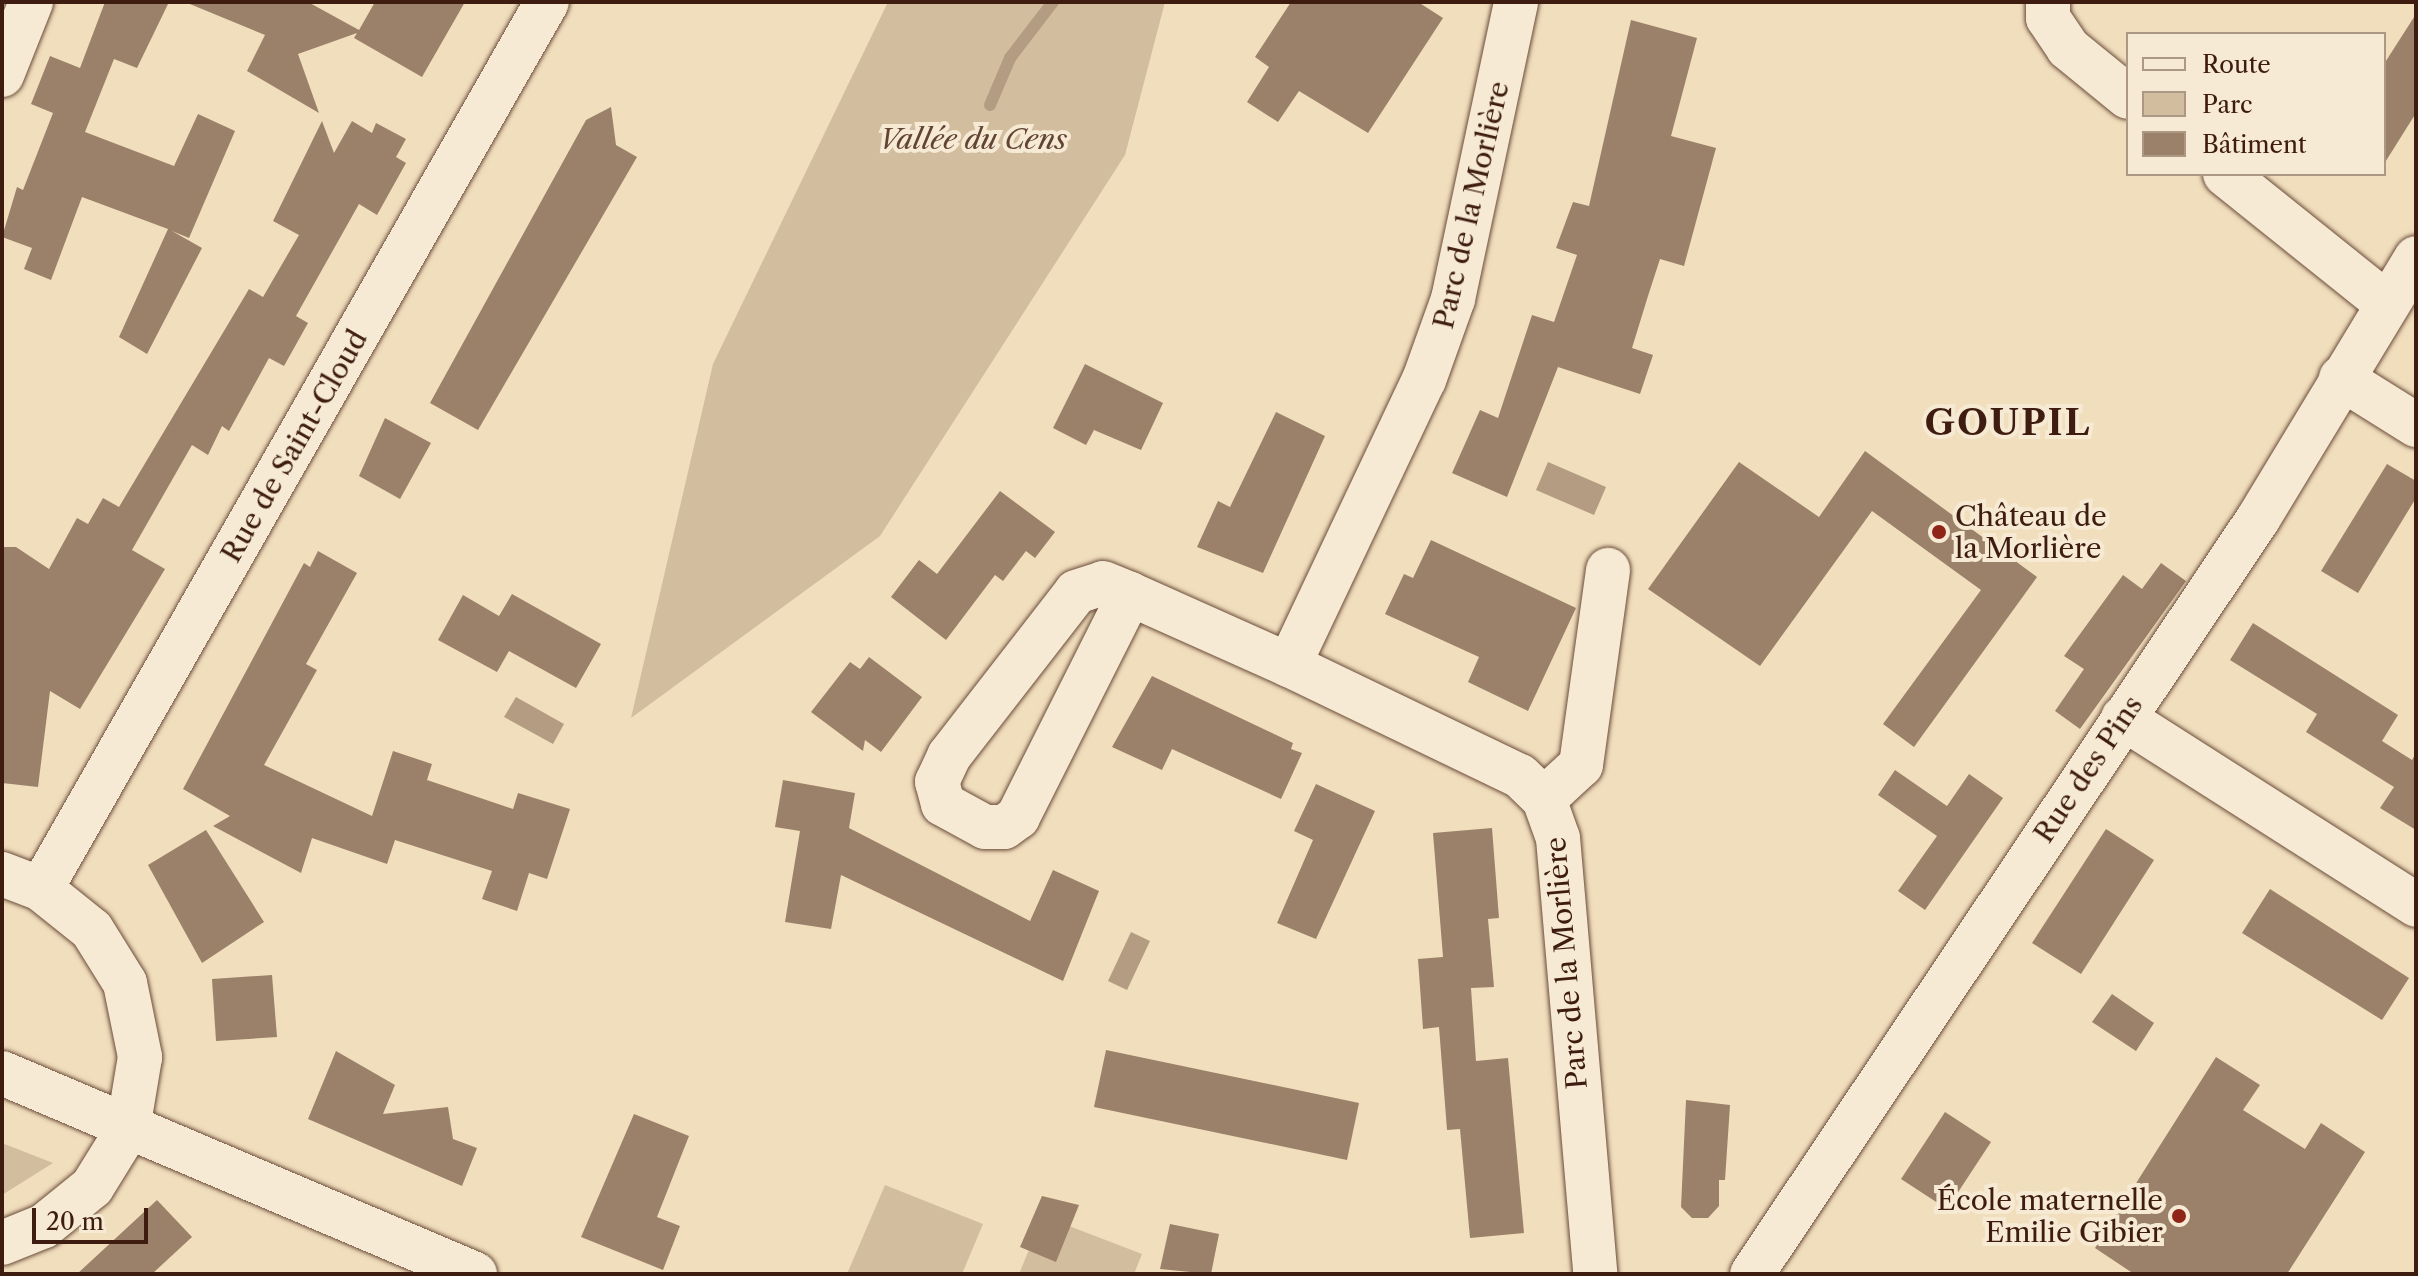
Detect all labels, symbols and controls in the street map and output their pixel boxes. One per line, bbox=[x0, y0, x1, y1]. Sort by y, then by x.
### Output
legend bbox=[2126, 32, 2386, 176]
text: Route bbox=[2202, 50, 2271, 79]
street label: Parc de la Morlière bbox=[1426, 78, 1516, 332]
text: Parc bbox=[2202, 90, 2253, 119]
park label: Vallée du Cens bbox=[879, 122, 1067, 156]
text: Bâtiment bbox=[2202, 130, 2307, 159]
street label: Rue de Saint-Cloud bbox=[214, 324, 374, 568]
district label: GOUPIL bbox=[1925, 401, 2091, 445]
place label: Château de la Morlière bbox=[1955, 499, 2107, 565]
marker: Château de la Morlière bbox=[1930, 523, 1948, 541]
street label: Rue des Pins bbox=[2027, 689, 2149, 849]
street label: Parc de la Morlière bbox=[1538, 835, 1594, 1091]
place label: École maternelle Emilie Gibier bbox=[1937, 1183, 2163, 1249]
scale bar bbox=[36, 1192, 152, 1242]
text: 20 m bbox=[46, 1207, 104, 1236]
marker: École maternelle Emilie Gibier bbox=[2170, 1207, 2188, 1225]

